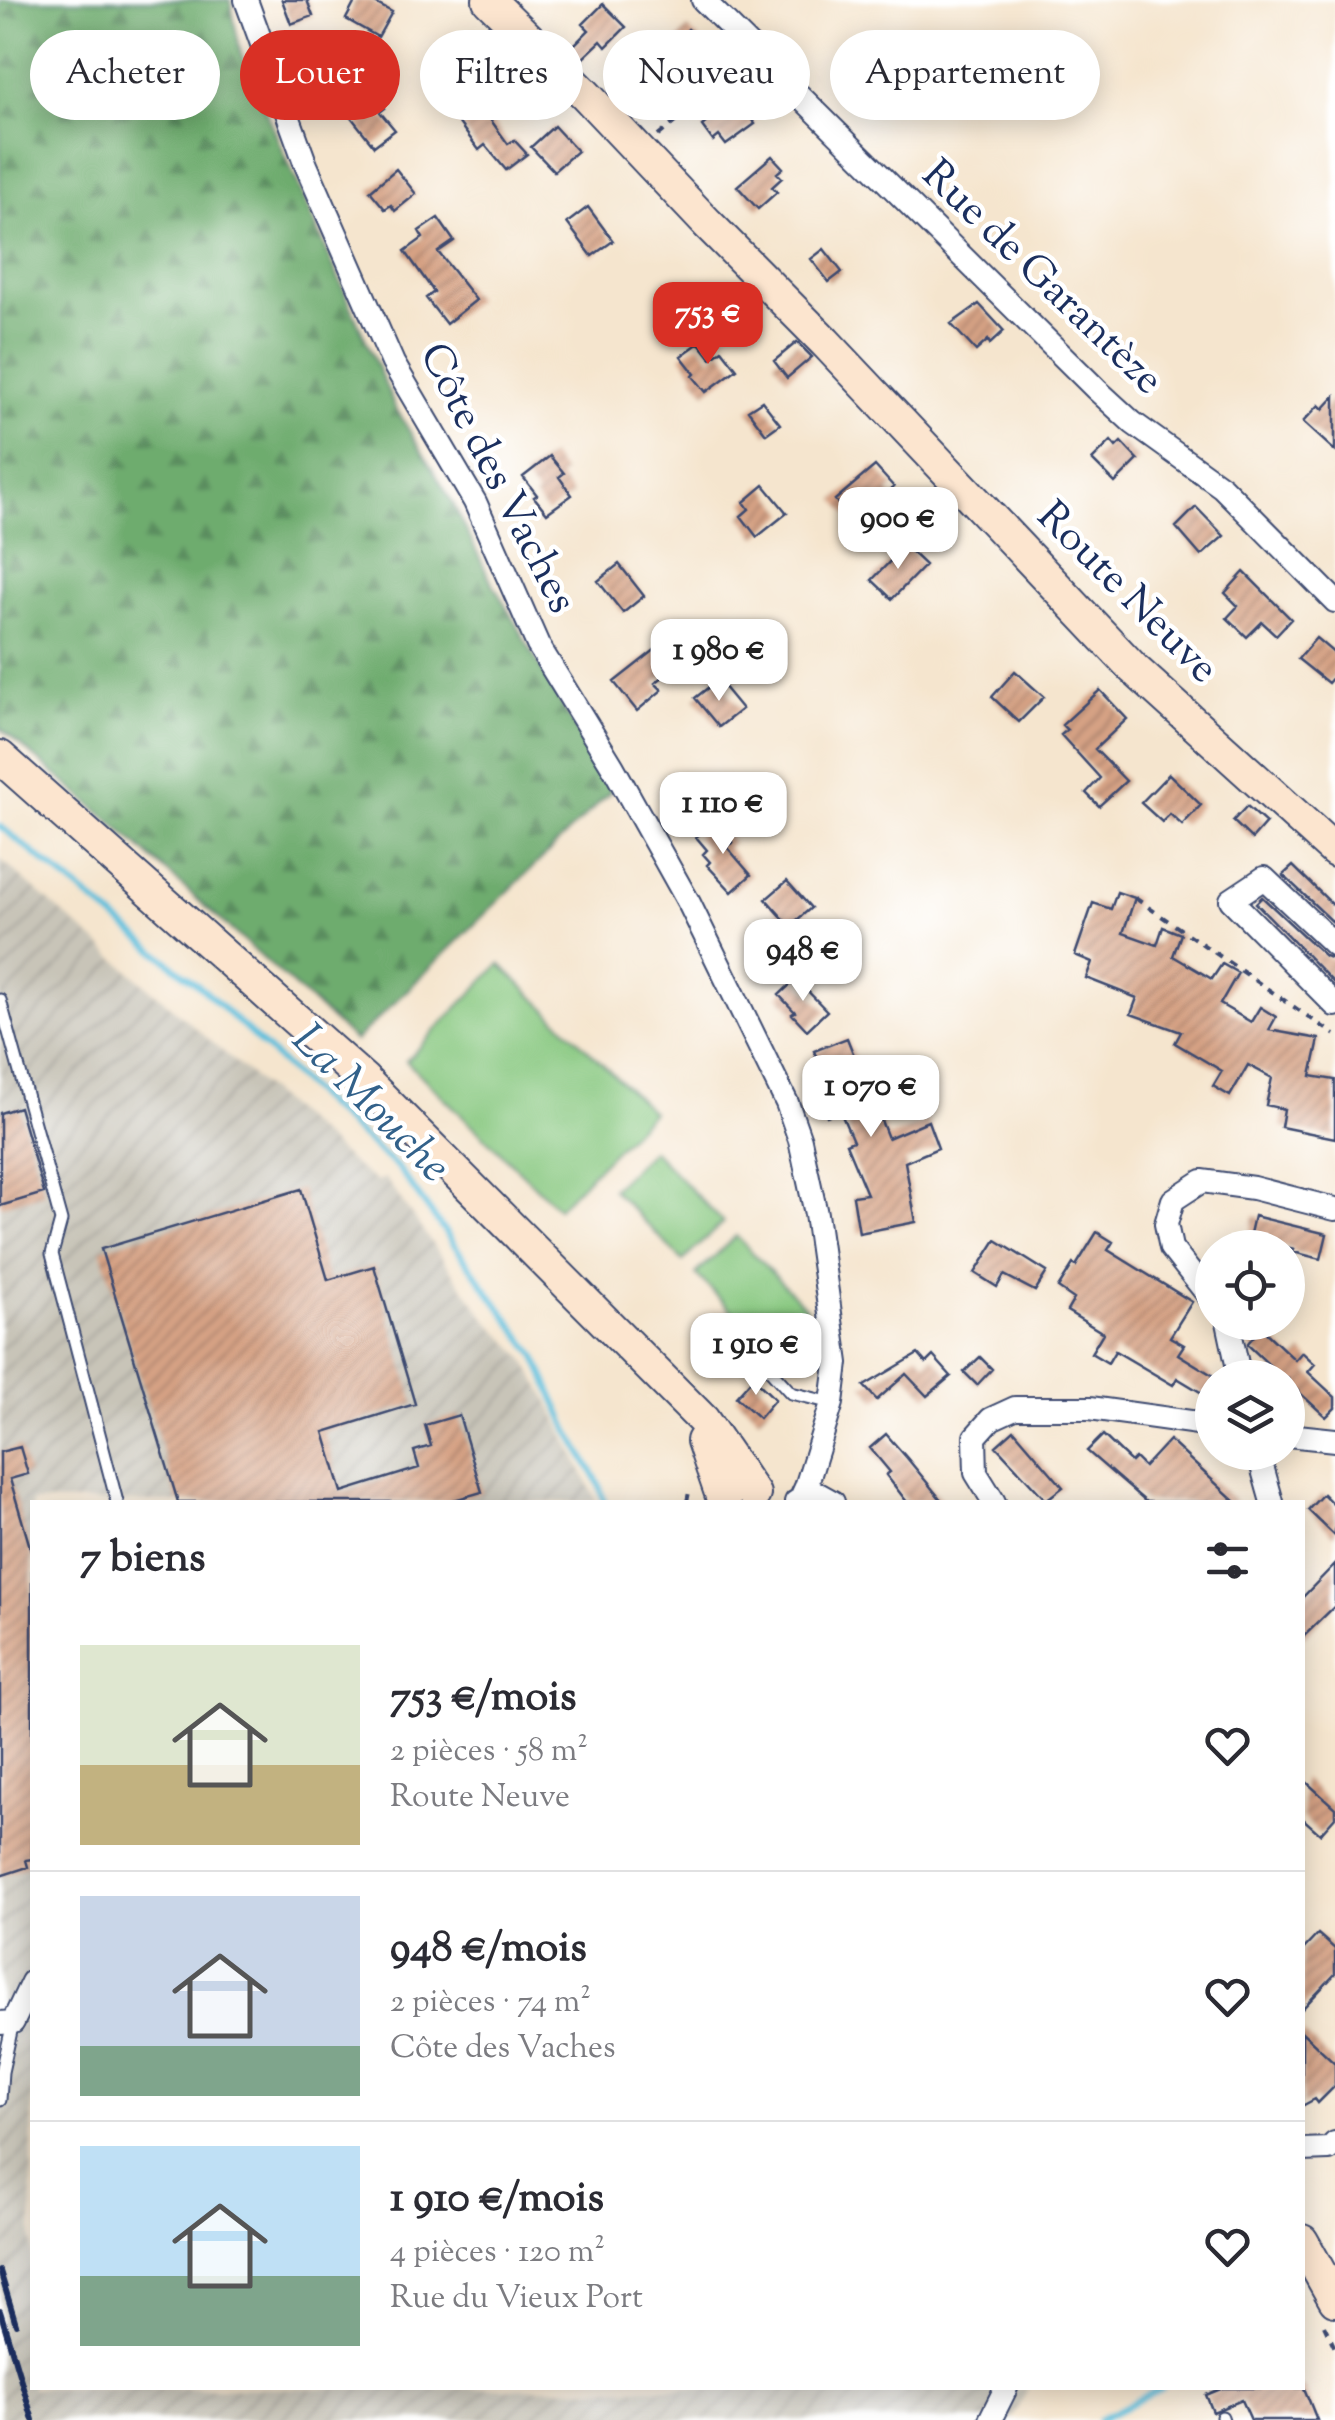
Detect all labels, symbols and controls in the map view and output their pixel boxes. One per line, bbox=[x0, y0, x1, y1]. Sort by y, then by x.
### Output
chip: Acheter bbox=[30, 30, 220, 120]
chip: Louer bbox=[240, 30, 400, 120]
chip: Filtres bbox=[420, 30, 583, 120]
chip: Nouveau bbox=[603, 30, 810, 120]
chip: Appartement bbox=[830, 30, 1100, 120]
street label: Rue de Garantèze bbox=[907, 148, 1175, 410]
pin: 753 € bbox=[638, 282, 778, 367]
text: 753 € bbox=[675, 291, 741, 337]
street label: Côte des Vaches bbox=[402, 334, 590, 624]
pin: 900 € bbox=[828, 487, 968, 572]
street label: Route Neuve bbox=[1021, 489, 1231, 699]
text: 900 € bbox=[860, 496, 936, 542]
pin: 1 980 € bbox=[627, 619, 811, 704]
text: 1 980 € bbox=[673, 628, 765, 674]
pin: 1 110 € bbox=[631, 772, 815, 857]
text: 1 110 € bbox=[682, 781, 764, 827]
pin: 948 € bbox=[733, 919, 873, 1004]
text: 948 € bbox=[766, 928, 840, 974]
water label: La Mouche bbox=[275, 1011, 463, 1199]
pin: 1 070 € bbox=[779, 1055, 963, 1140]
text: 1 070 € bbox=[824, 1064, 918, 1110]
map controls bbox=[1195, 1230, 1305, 1470]
button: locate bbox=[1195, 1230, 1305, 1340]
pin: 1 910 € bbox=[664, 1313, 848, 1398]
text: 1 910 € bbox=[712, 1322, 800, 1368]
button: layers bbox=[1195, 1360, 1305, 1470]
text: 7 biens bbox=[80, 1530, 206, 1590]
icon: filters bbox=[1200, 1533, 1255, 1588]
text: 753 €/mois bbox=[390, 1669, 577, 1729]
icon: home bbox=[160, 1685, 280, 1805]
icon: heart bbox=[1200, 1718, 1255, 1773]
text: 2 pièces · 58 m² bbox=[390, 1729, 588, 1775]
text: Route Neuve bbox=[390, 1775, 570, 1821]
text: 948 €/mois bbox=[390, 1920, 587, 1980]
icon: home bbox=[160, 1936, 280, 2056]
icon: heart bbox=[1200, 1969, 1255, 2024]
text: 2 pièces · 74 m² bbox=[390, 1980, 591, 2026]
text: Côte des Vaches bbox=[390, 2026, 615, 2072]
text: 1 910 €/mois bbox=[390, 2170, 604, 2230]
icon: home bbox=[160, 2186, 280, 2306]
icon: heart bbox=[1200, 2219, 1255, 2274]
text: 4 pièces · 120 m² bbox=[390, 2230, 605, 2276]
text: Rue du Vieux Port bbox=[390, 2276, 643, 2322]

